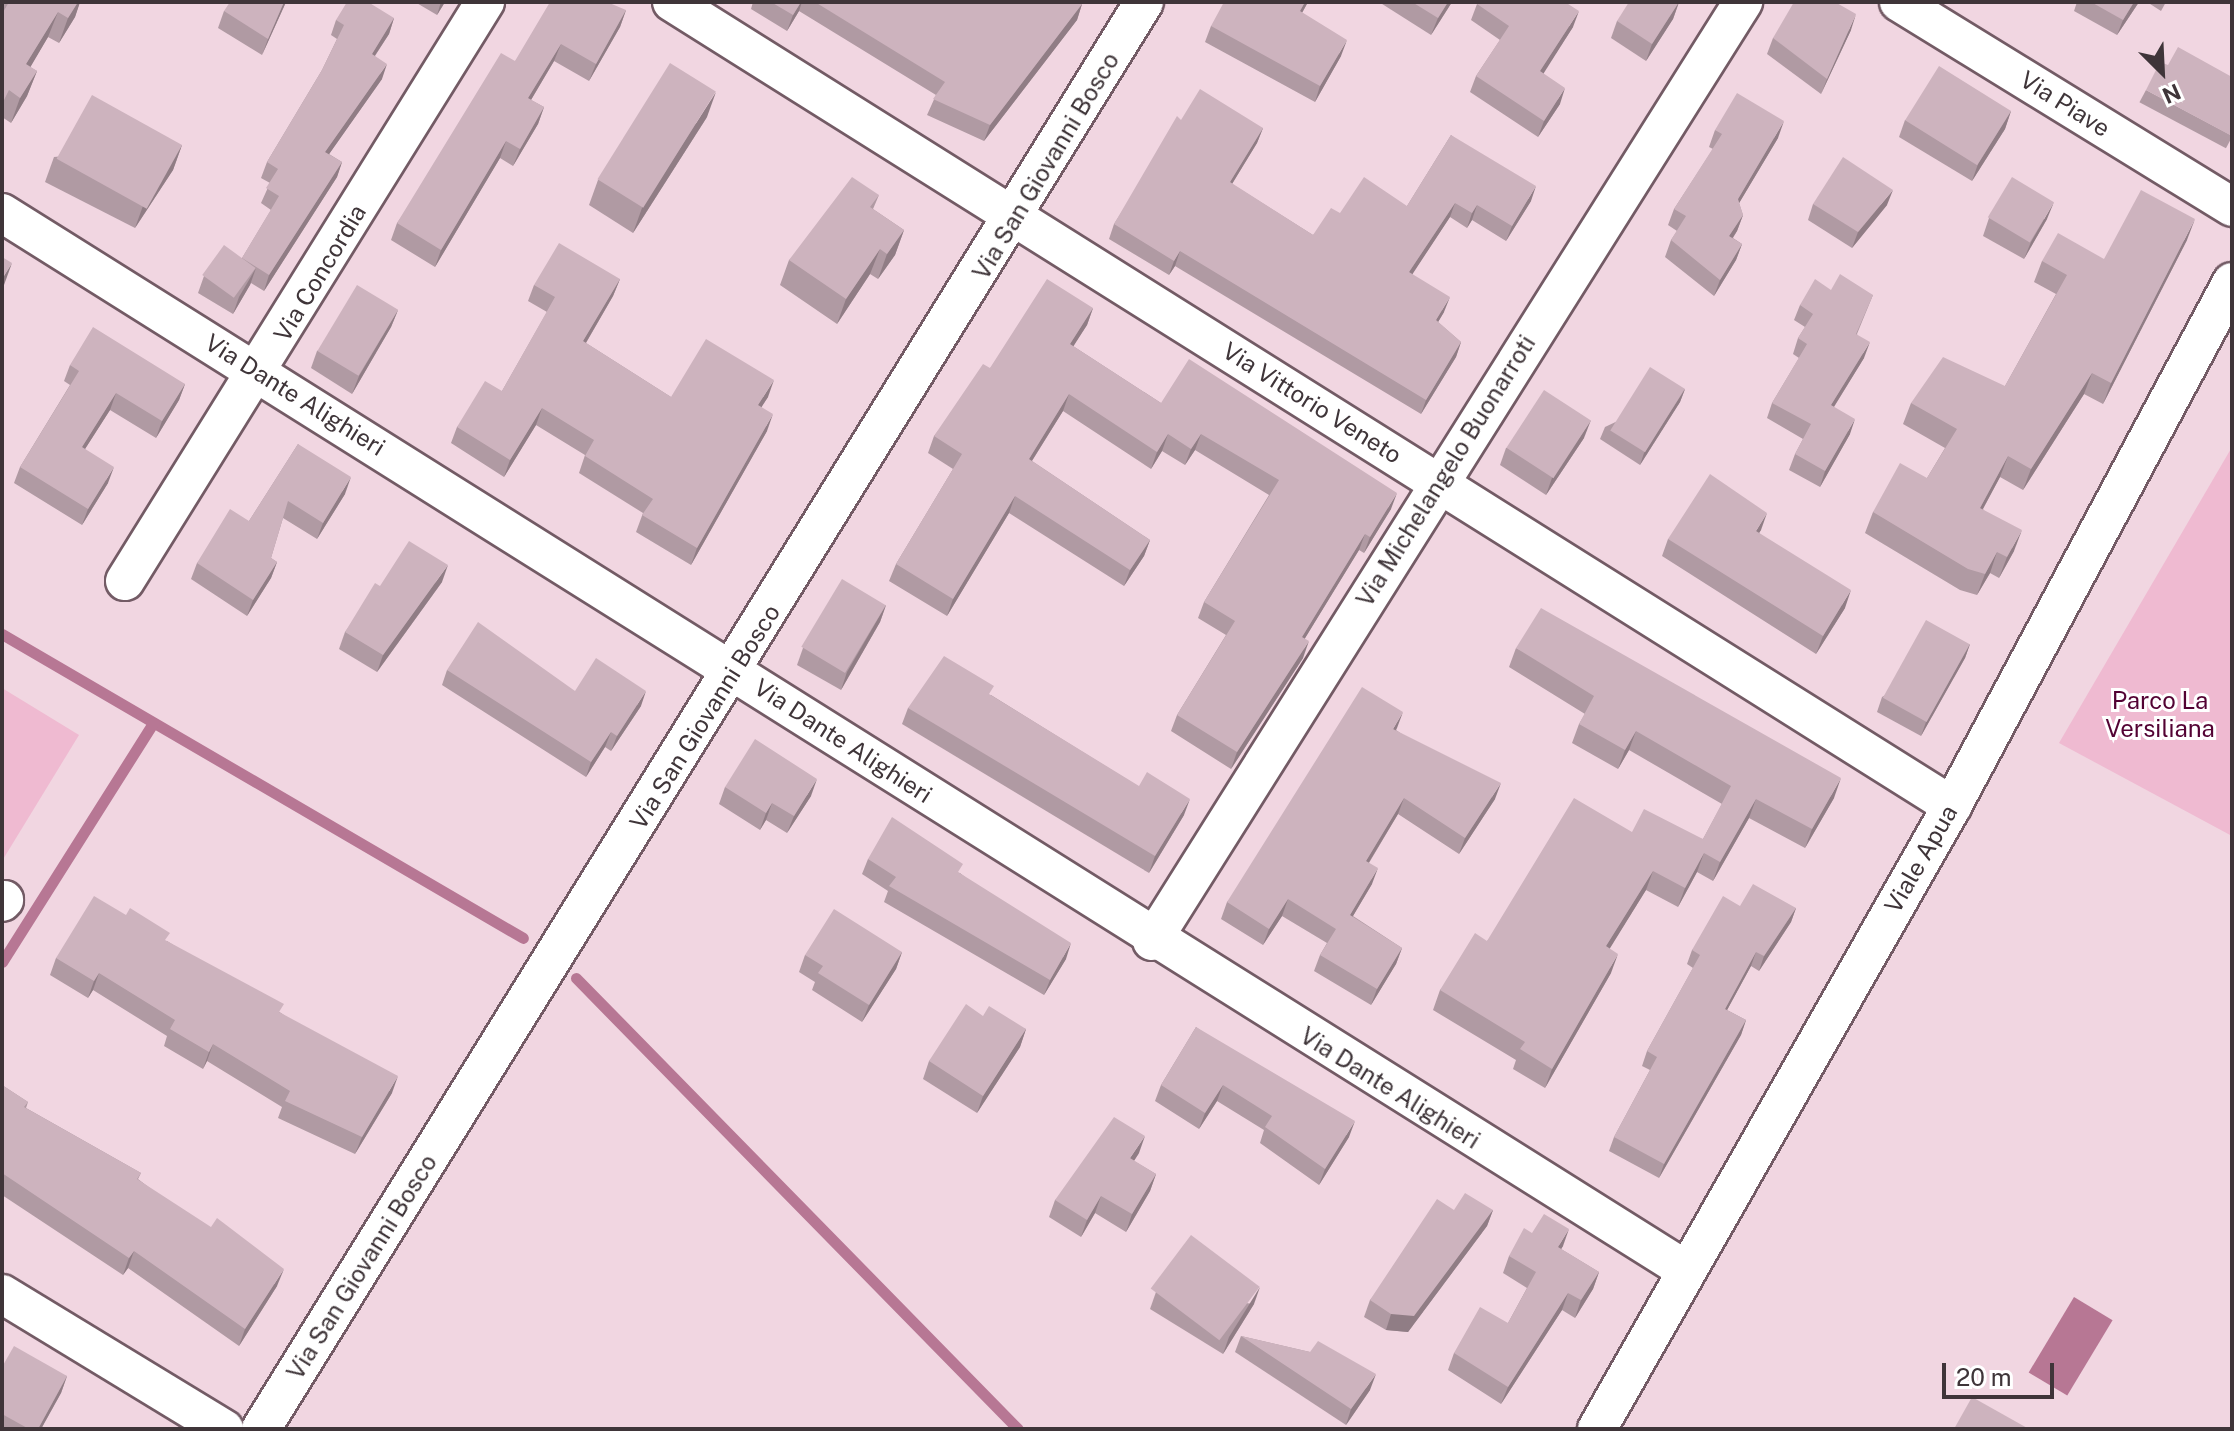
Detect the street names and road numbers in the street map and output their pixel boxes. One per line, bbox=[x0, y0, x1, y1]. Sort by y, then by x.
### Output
street label: Via San Giovanni Bosco bbox=[967, 47, 1125, 285]
street label: Via Piave bbox=[2015, 65, 2115, 143]
street label: Via Concordia bbox=[268, 199, 372, 347]
street label: Via Dante Alighieri bbox=[200, 328, 390, 462]
street label: Via Michelangelo Buonarroti bbox=[1350, 330, 1542, 612]
street label: Via Vittorio Veneto bbox=[1217, 336, 1407, 470]
street label: Via San Giovanni Bosco bbox=[624, 599, 786, 835]
street label: Via Dante Alighieri bbox=[749, 673, 937, 809]
street label: Viale Apua bbox=[1879, 800, 1963, 918]
street label: Via Dante Alighieri bbox=[1295, 1021, 1485, 1155]
street label: Via San Giovanni Bosco bbox=[281, 1149, 443, 1385]

